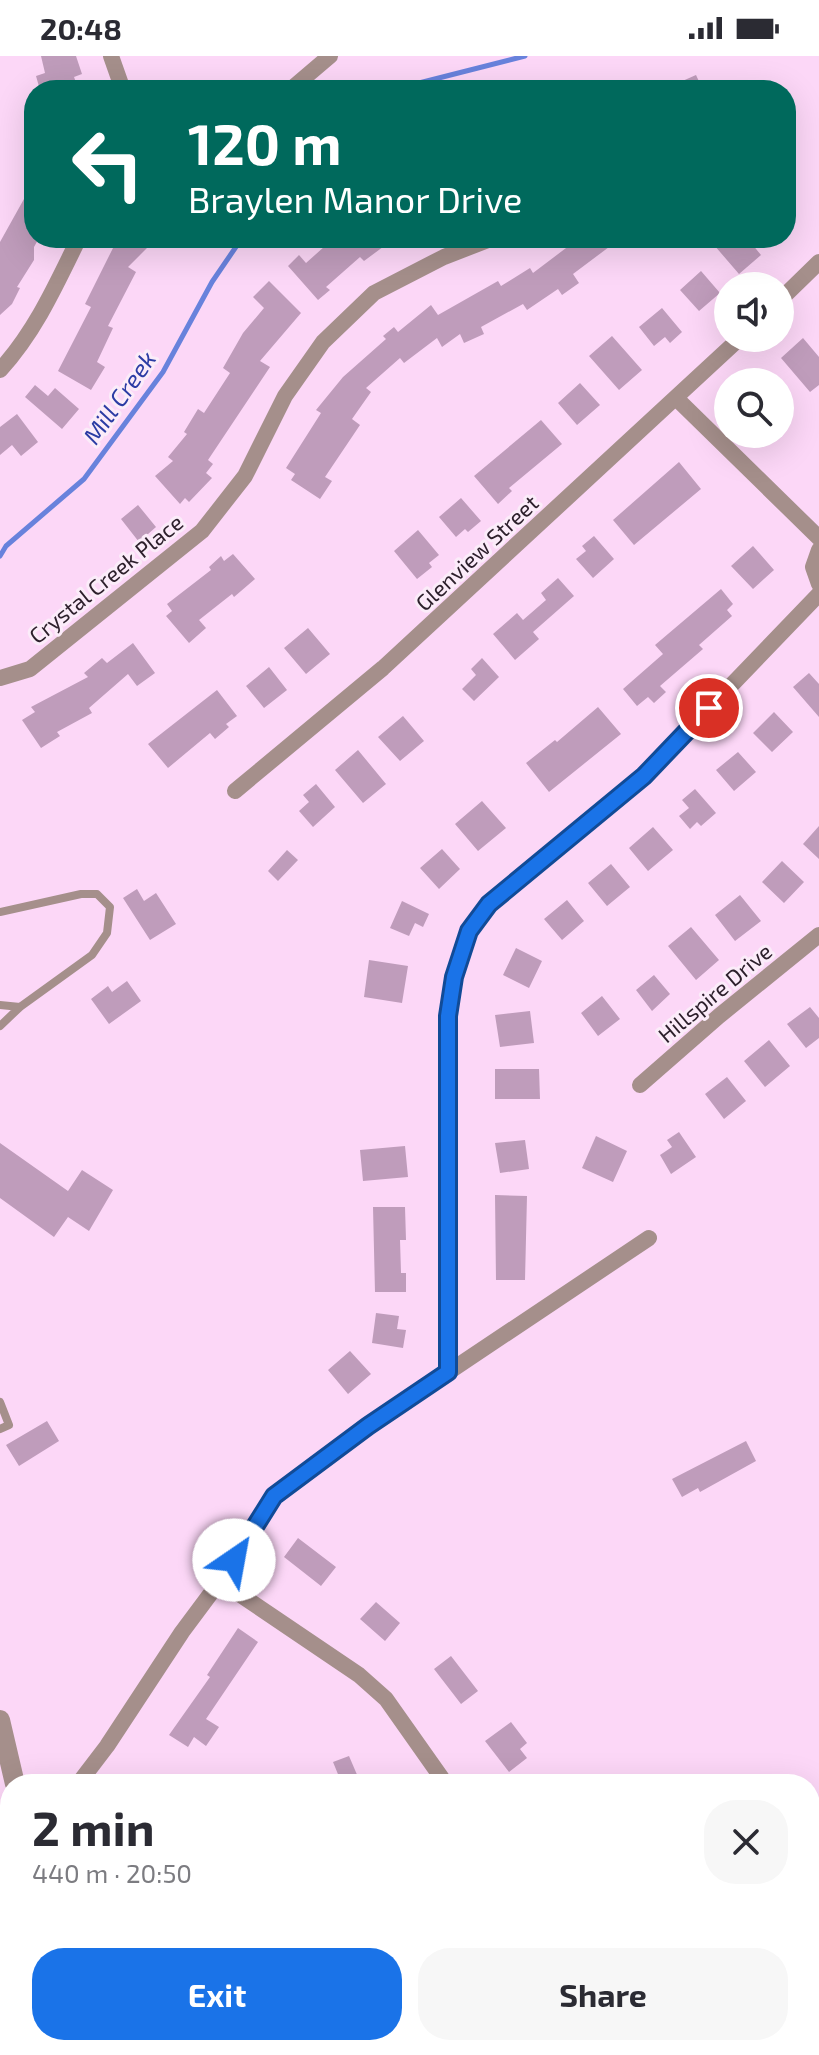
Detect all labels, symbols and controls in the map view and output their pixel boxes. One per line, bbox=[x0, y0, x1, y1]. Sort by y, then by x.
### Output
text: 20:48 bbox=[40, 10, 122, 46]
text: 120 m bbox=[188, 109, 342, 176]
icon: left bbox=[56, 112, 160, 216]
text: Braylen Manor Drive bbox=[188, 177, 522, 220]
map controls bbox=[714, 272, 794, 448]
button: sound bbox=[714, 272, 794, 352]
water label: Mill Creek bbox=[76, 345, 161, 449]
button: search bbox=[714, 368, 794, 448]
street label: Glenview Street bbox=[410, 489, 543, 616]
street label: Crystal Creek Place bbox=[23, 508, 187, 648]
pin bbox=[675, 674, 743, 742]
icon: arrive bbox=[687, 686, 731, 730]
street label: Hillspire Drive bbox=[652, 937, 776, 1047]
position arrow bbox=[192, 1518, 276, 1602]
text: 2 min bbox=[32, 1798, 155, 1856]
button: close bbox=[704, 1800, 788, 1884]
text: 440 m · 20:50 bbox=[32, 1857, 192, 1888]
button: Exit bbox=[32, 1948, 402, 2040]
button: Share bbox=[418, 1948, 788, 2040]

